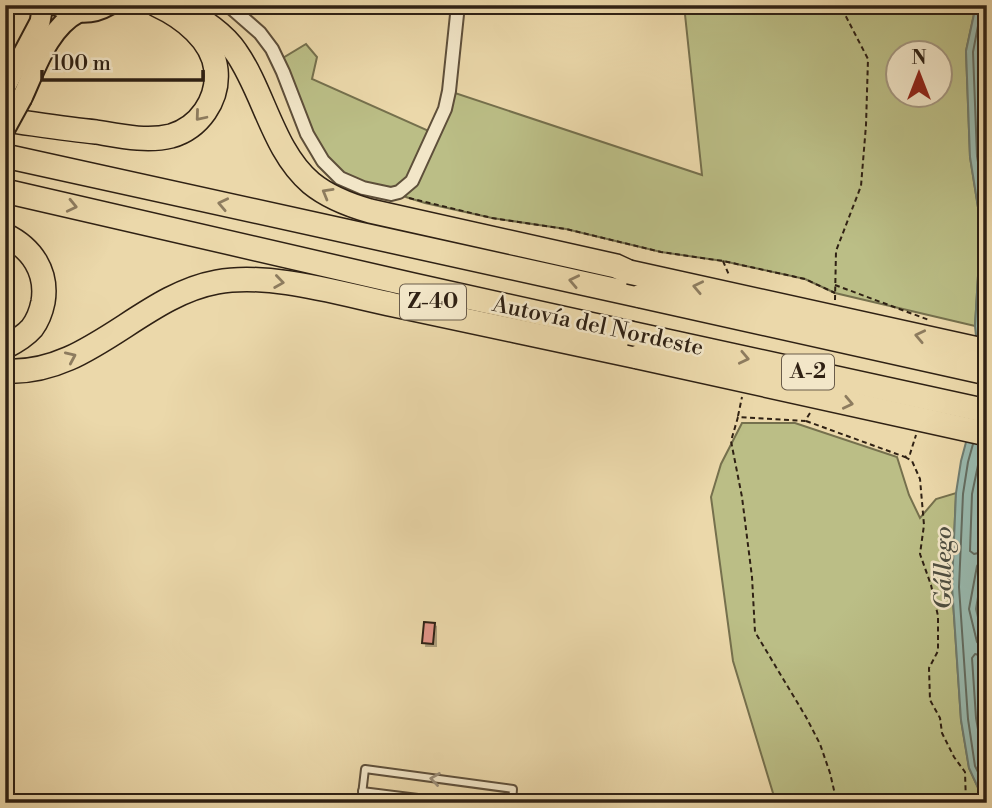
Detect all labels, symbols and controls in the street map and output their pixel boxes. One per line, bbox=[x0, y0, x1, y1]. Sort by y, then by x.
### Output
scale bar bbox=[42, 38, 203, 82]
north arrow bbox=[884, 38, 954, 108]
text: N bbox=[911, 46, 927, 70]
text: 100 m bbox=[52, 51, 111, 77]
one-way arrow bbox=[196, 108, 208, 121]
one-way arrow bbox=[322, 188, 334, 201]
one-way arrow bbox=[66, 198, 78, 213]
one-way arrow bbox=[217, 198, 229, 212]
one-way arrow bbox=[273, 275, 285, 290]
one-way arrow bbox=[568, 275, 580, 290]
one-way arrow bbox=[692, 281, 704, 295]
road number: Z-40 bbox=[400, 284, 466, 320]
street label: Autovía del Nordeste bbox=[489, 290, 706, 362]
one-way arrow bbox=[914, 330, 926, 344]
one-way arrow bbox=[738, 349, 750, 364]
one-way arrow bbox=[64, 351, 76, 365]
road number: A-2 bbox=[782, 354, 834, 390]
one-way arrow bbox=[842, 395, 854, 410]
water label: Gállego bbox=[929, 527, 959, 610]
one-way arrow bbox=[429, 771, 441, 786]

